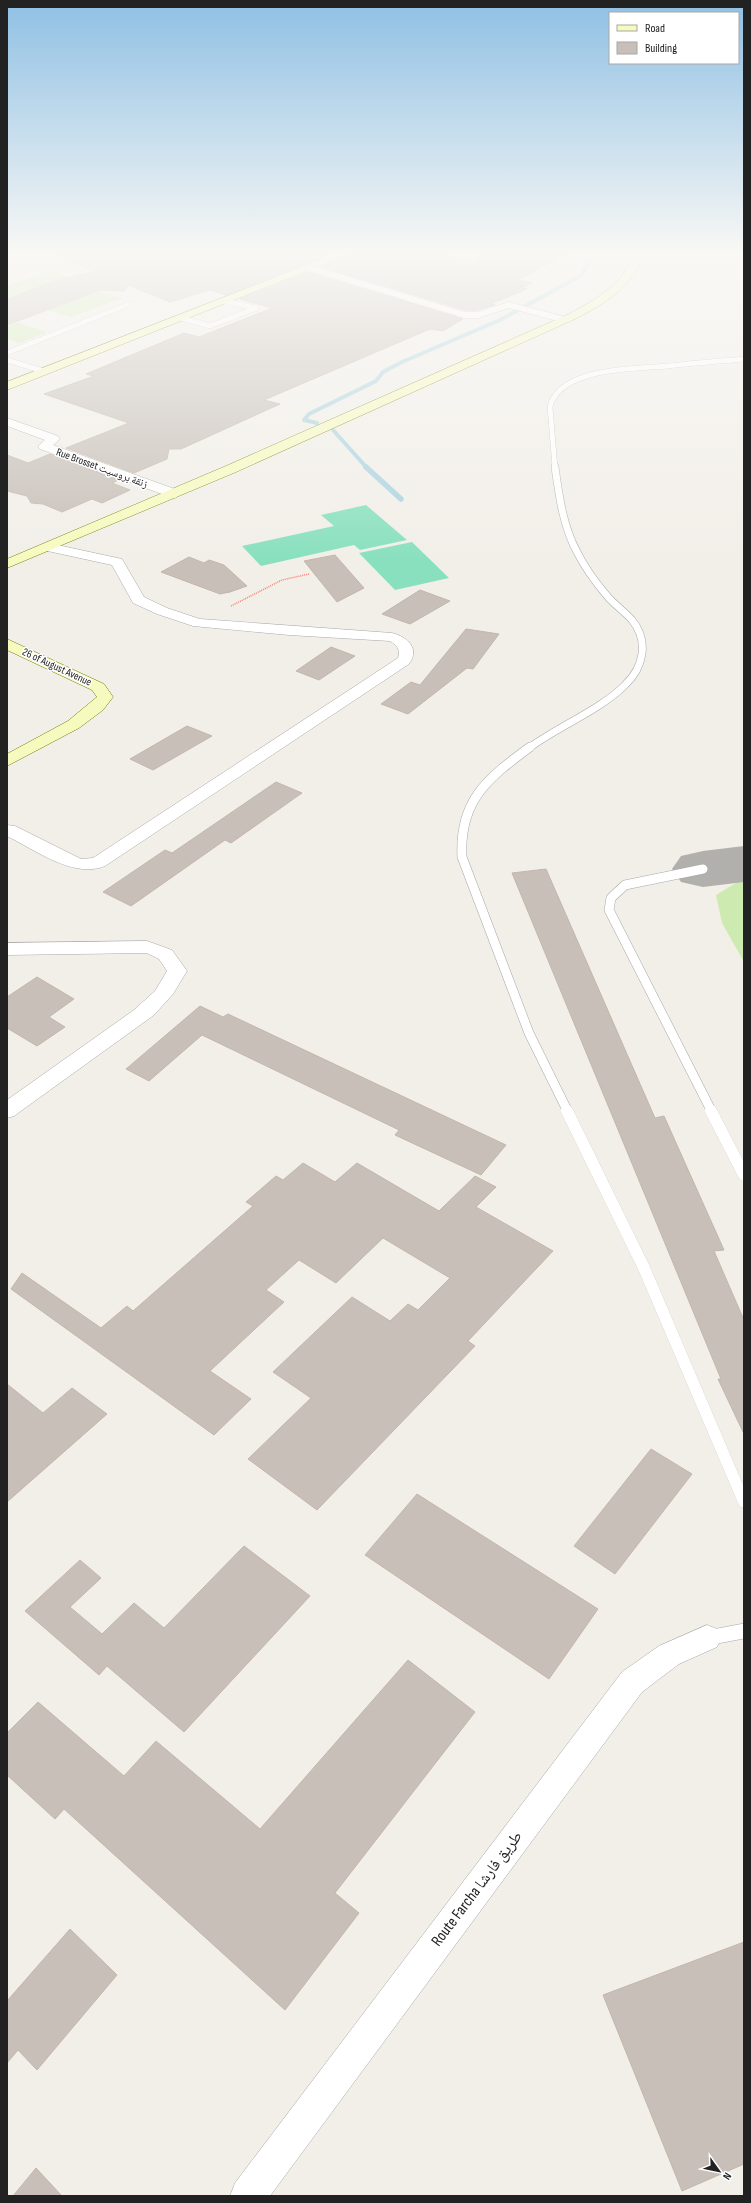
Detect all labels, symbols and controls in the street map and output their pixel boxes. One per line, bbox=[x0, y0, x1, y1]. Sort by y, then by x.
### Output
legend bbox=[609, 12, 739, 64]
text: Road bbox=[645, 21, 665, 36]
text: Building bbox=[645, 41, 677, 56]
street label: Rue Brosset زنقة بروسيت bbox=[54, 445, 150, 491]
street label: 26 of August Avenue bbox=[20, 645, 94, 689]
street label: Route Farcha طريق فارشا bbox=[427, 1828, 527, 1950]
north arrow bbox=[699, 2151, 739, 2191]
text: N bbox=[720, 2170, 734, 2182]

